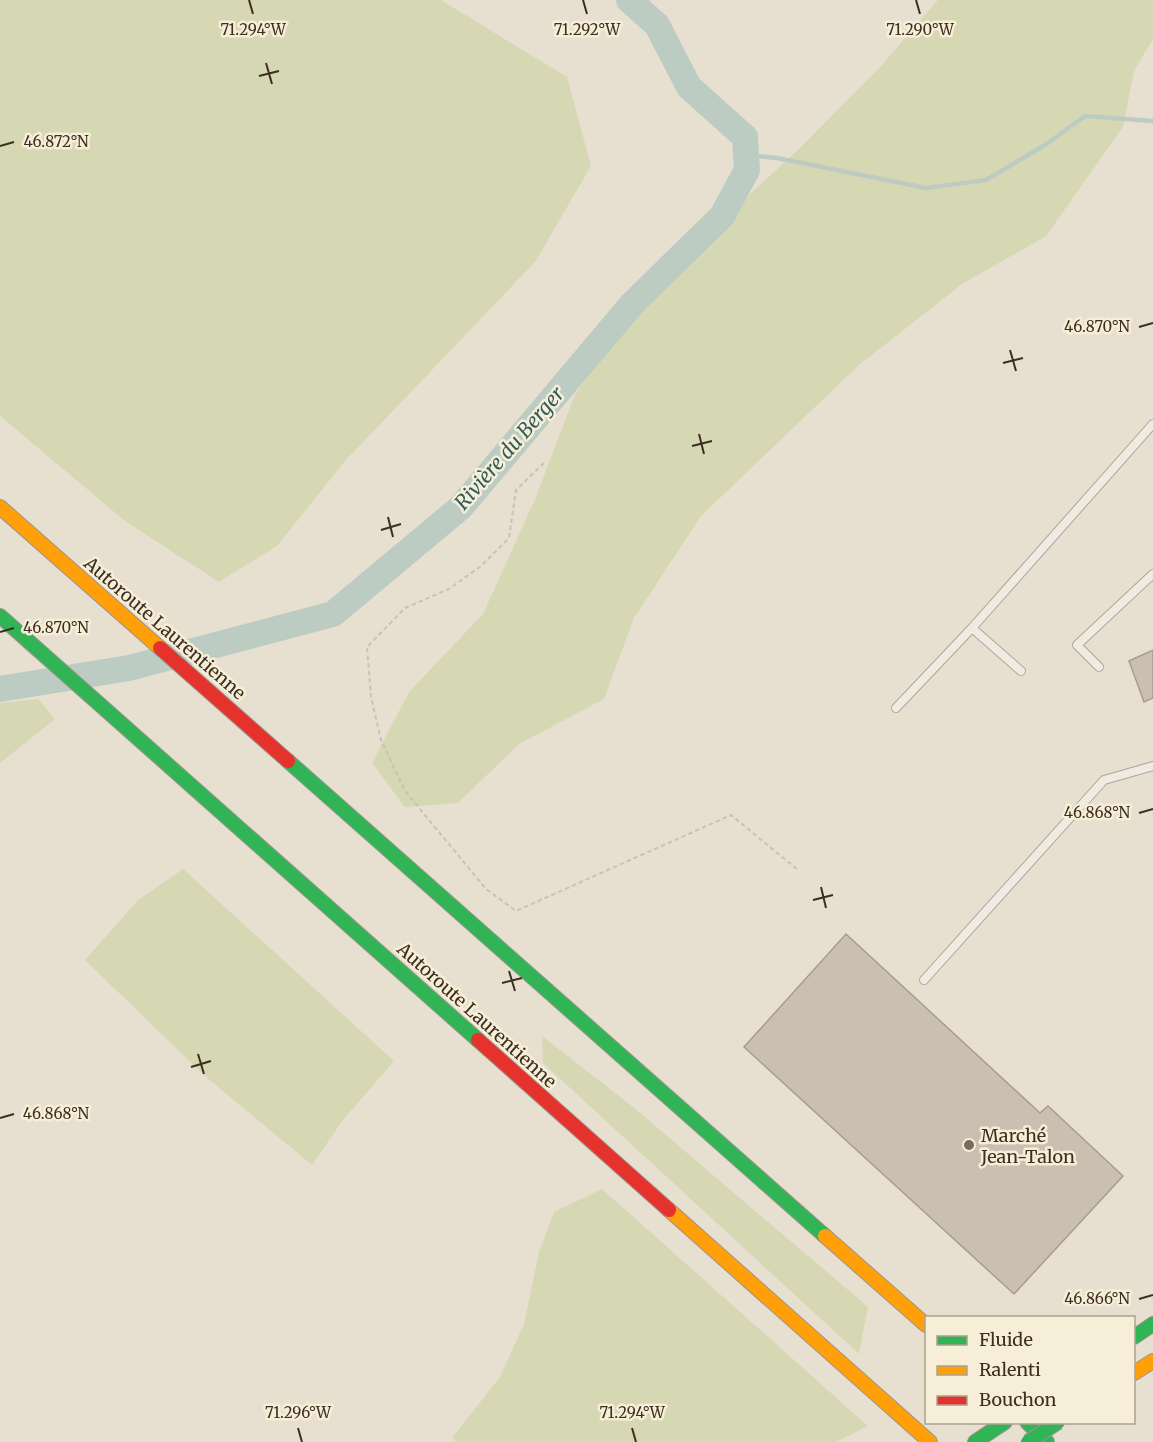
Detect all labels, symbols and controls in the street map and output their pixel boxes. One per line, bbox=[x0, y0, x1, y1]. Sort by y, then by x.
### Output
text: 71.294°W bbox=[220, 20, 287, 39]
text: 71.292°W bbox=[554, 20, 621, 39]
text: 71.290°W bbox=[886, 20, 955, 39]
text: 46.872°N bbox=[23, 132, 89, 151]
text: 46.870°N bbox=[1064, 317, 1130, 336]
water label: Rivière du Berger bbox=[449, 381, 570, 514]
street label: Autoroute Laurentienne bbox=[79, 551, 251, 704]
text: 46.870°N bbox=[23, 618, 89, 637]
text: 46.868°N bbox=[1064, 803, 1131, 822]
street label: Autoroute Laurentienne bbox=[392, 937, 561, 1093]
text: 46.868°N bbox=[23, 1104, 90, 1123]
place label: Marché Jean-Talon bbox=[980, 1124, 1075, 1168]
marker: Marché Jean-Talon bbox=[962, 1138, 976, 1152]
text: 46.866°N bbox=[1064, 1289, 1130, 1308]
legend bbox=[925, 1316, 1135, 1424]
text: Fluide bbox=[979, 1328, 1033, 1351]
text: Ralenti bbox=[979, 1358, 1041, 1381]
text: Bouchon bbox=[979, 1388, 1056, 1411]
text: 71.296°W bbox=[265, 1403, 332, 1422]
text: 71.294°W bbox=[599, 1403, 666, 1422]

